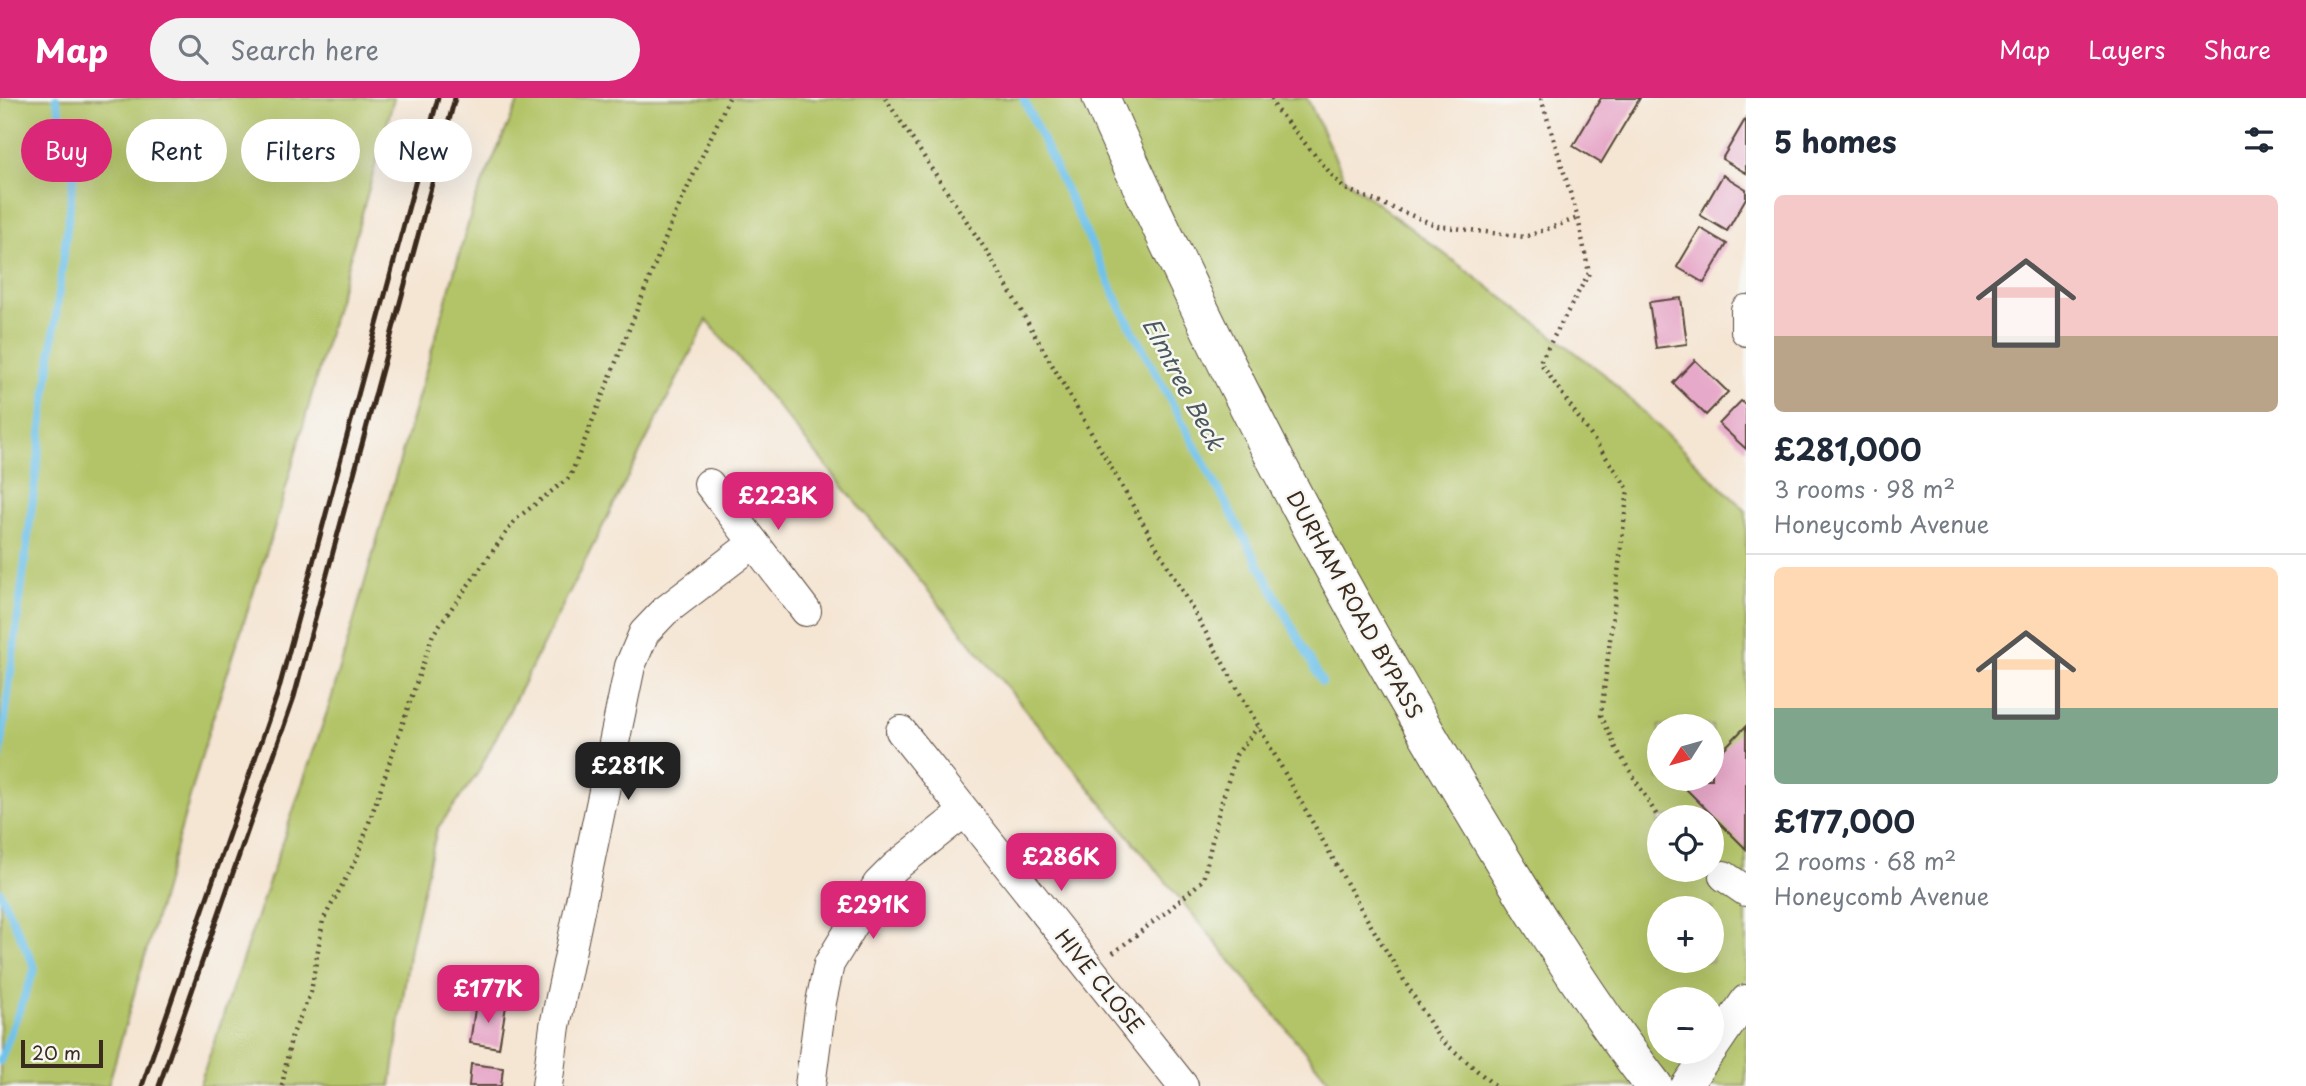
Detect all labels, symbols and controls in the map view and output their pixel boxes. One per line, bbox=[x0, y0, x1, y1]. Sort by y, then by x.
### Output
search box bbox=[150, 18, 640, 81]
text: Map bbox=[35, 24, 108, 74]
icon: search bbox=[174, 30, 212, 68]
text: Search here bbox=[230, 30, 379, 69]
text: Map bbox=[1999, 31, 2050, 67]
text: Layers bbox=[2088, 31, 2165, 67]
text: Share bbox=[2203, 31, 2271, 67]
text: 5 homes bbox=[1774, 118, 1897, 163]
chip: Buy bbox=[21, 119, 112, 182]
chip: Rent bbox=[126, 119, 227, 182]
chip: Filters bbox=[241, 119, 360, 182]
chip: New bbox=[374, 119, 472, 182]
icon: filters bbox=[2240, 121, 2278, 159]
icon: home bbox=[1963, 240, 2089, 366]
water label: Elmtree Beck bbox=[1135, 311, 1234, 457]
text: £281,000 bbox=[1774, 426, 1922, 471]
text: 3 rooms · 98 m² bbox=[1774, 471, 1955, 506]
pin: £223K bbox=[729, 472, 827, 532]
text: £223K bbox=[738, 477, 818, 512]
street label: DURHAM ROAD BYPASS bbox=[1280, 484, 1432, 724]
text: Honeycomb Avenue bbox=[1774, 506, 1989, 541]
icon: home bbox=[1963, 612, 2089, 738]
north arrow bbox=[1647, 714, 1724, 791]
map controls bbox=[1647, 714, 1724, 1064]
pin: £281K bbox=[579, 742, 677, 802]
text: £281K bbox=[591, 747, 665, 782]
text: £177,000 bbox=[1774, 798, 1915, 843]
button: locate bbox=[1647, 805, 1724, 882]
pin: £286K bbox=[1012, 834, 1110, 893]
text: £286K bbox=[1022, 838, 1100, 873]
text: 2 rooms · 68 m² bbox=[1774, 843, 1956, 878]
text: Honeycomb Avenue bbox=[1774, 878, 1989, 913]
pin: £291K bbox=[824, 882, 922, 941]
text: £291K bbox=[837, 886, 909, 921]
button: + bbox=[1647, 896, 1724, 973]
street label: HIVE CLOSE bbox=[1048, 921, 1153, 1040]
pin: £177K bbox=[439, 965, 537, 1025]
text: £177K bbox=[453, 970, 523, 1005]
button: − bbox=[1647, 987, 1724, 1064]
scale bar bbox=[21, 1037, 103, 1069]
text: 20 m bbox=[32, 1038, 81, 1066]

